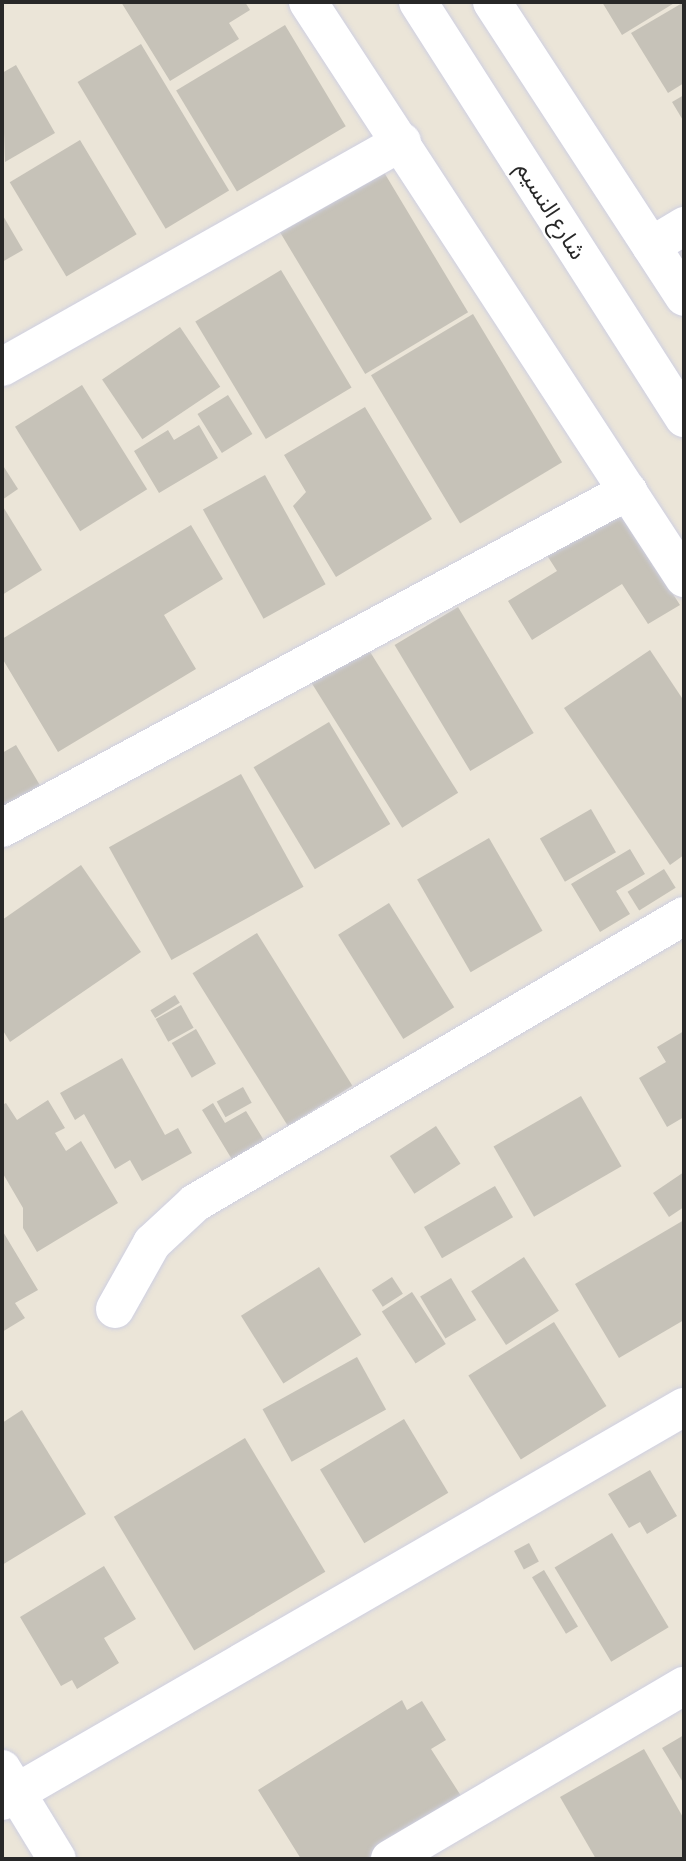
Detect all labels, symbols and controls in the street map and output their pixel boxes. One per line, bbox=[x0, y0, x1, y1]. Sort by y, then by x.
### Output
street label: شارع النسيم bbox=[511, 156, 593, 264]

